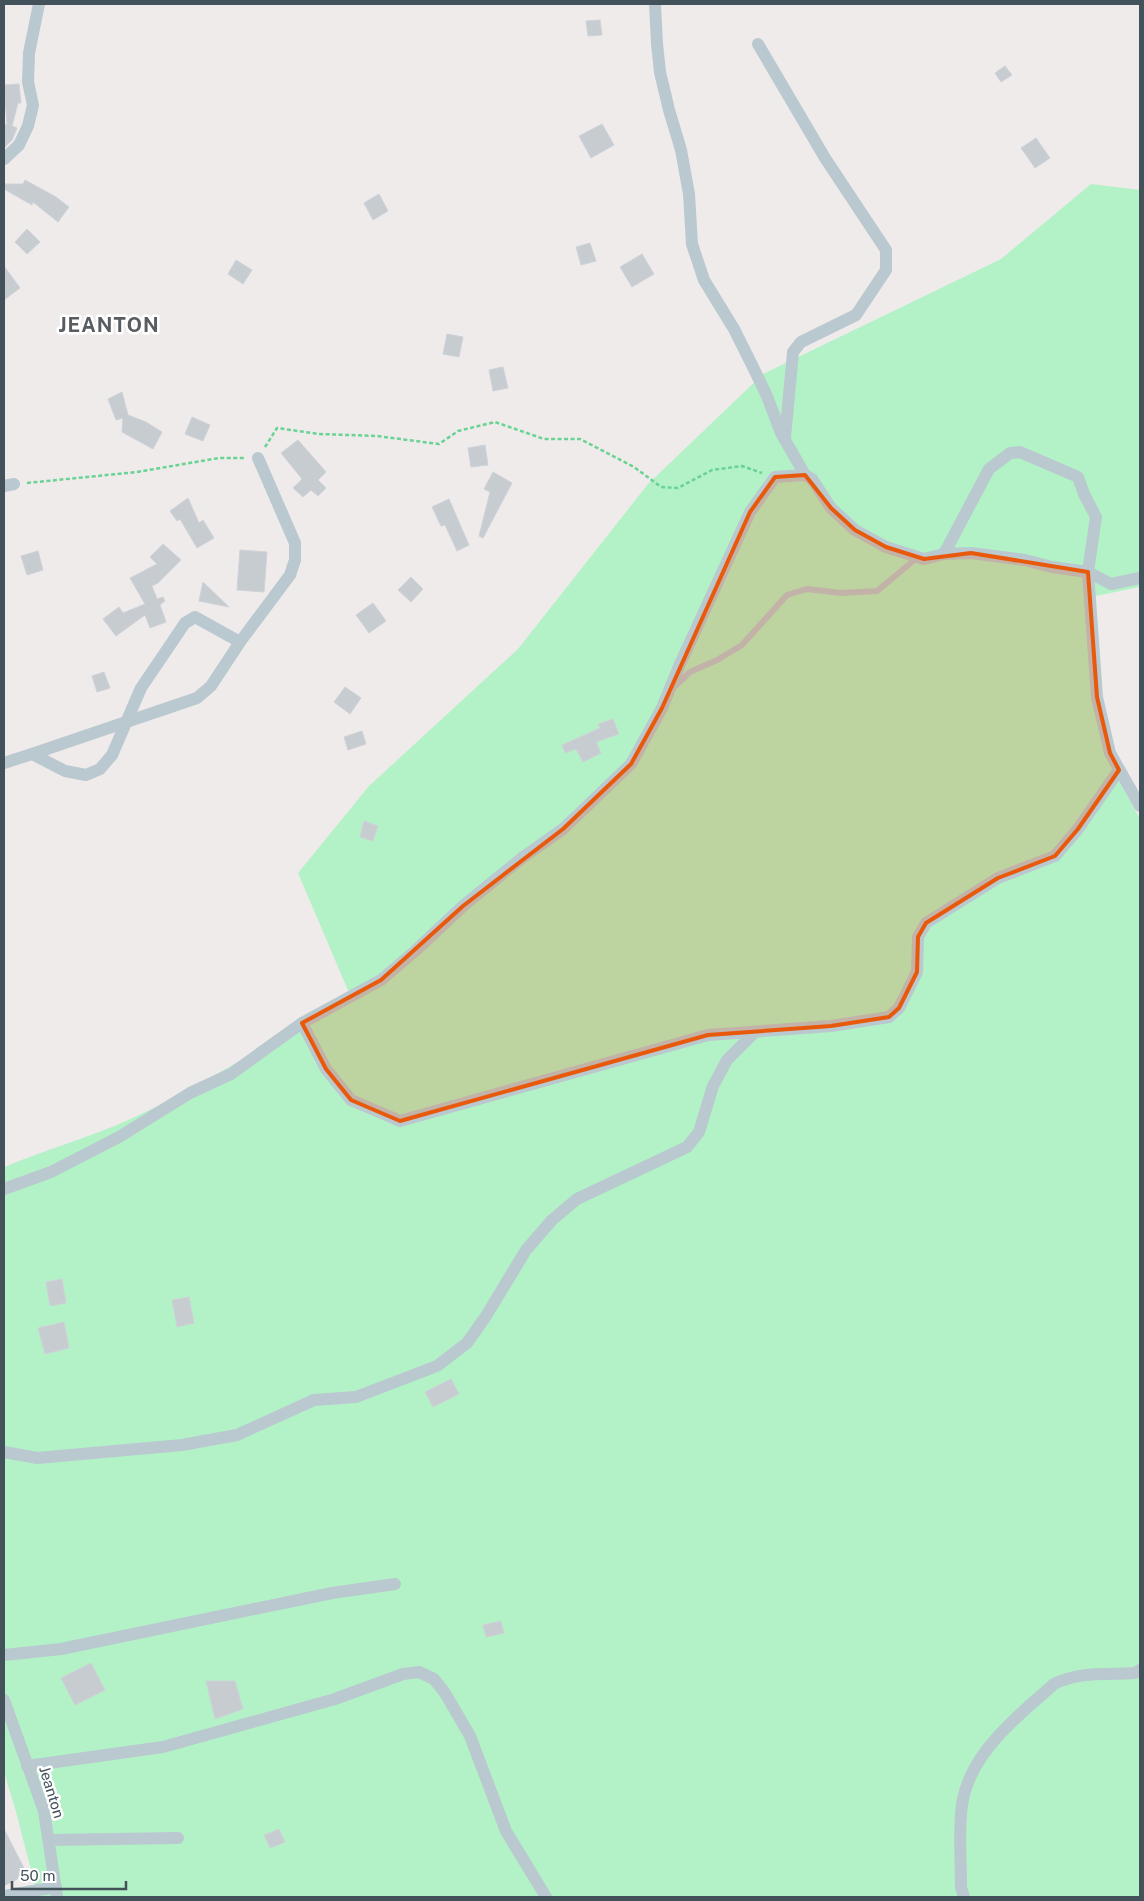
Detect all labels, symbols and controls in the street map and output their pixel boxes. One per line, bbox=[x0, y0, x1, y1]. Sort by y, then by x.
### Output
district label: JEANTON bbox=[58, 313, 160, 337]
street label: Jeanton bbox=[36, 1764, 68, 1820]
scale bar bbox=[12, 1858, 126, 1890]
text: 50 m bbox=[20, 1867, 55, 1884]

